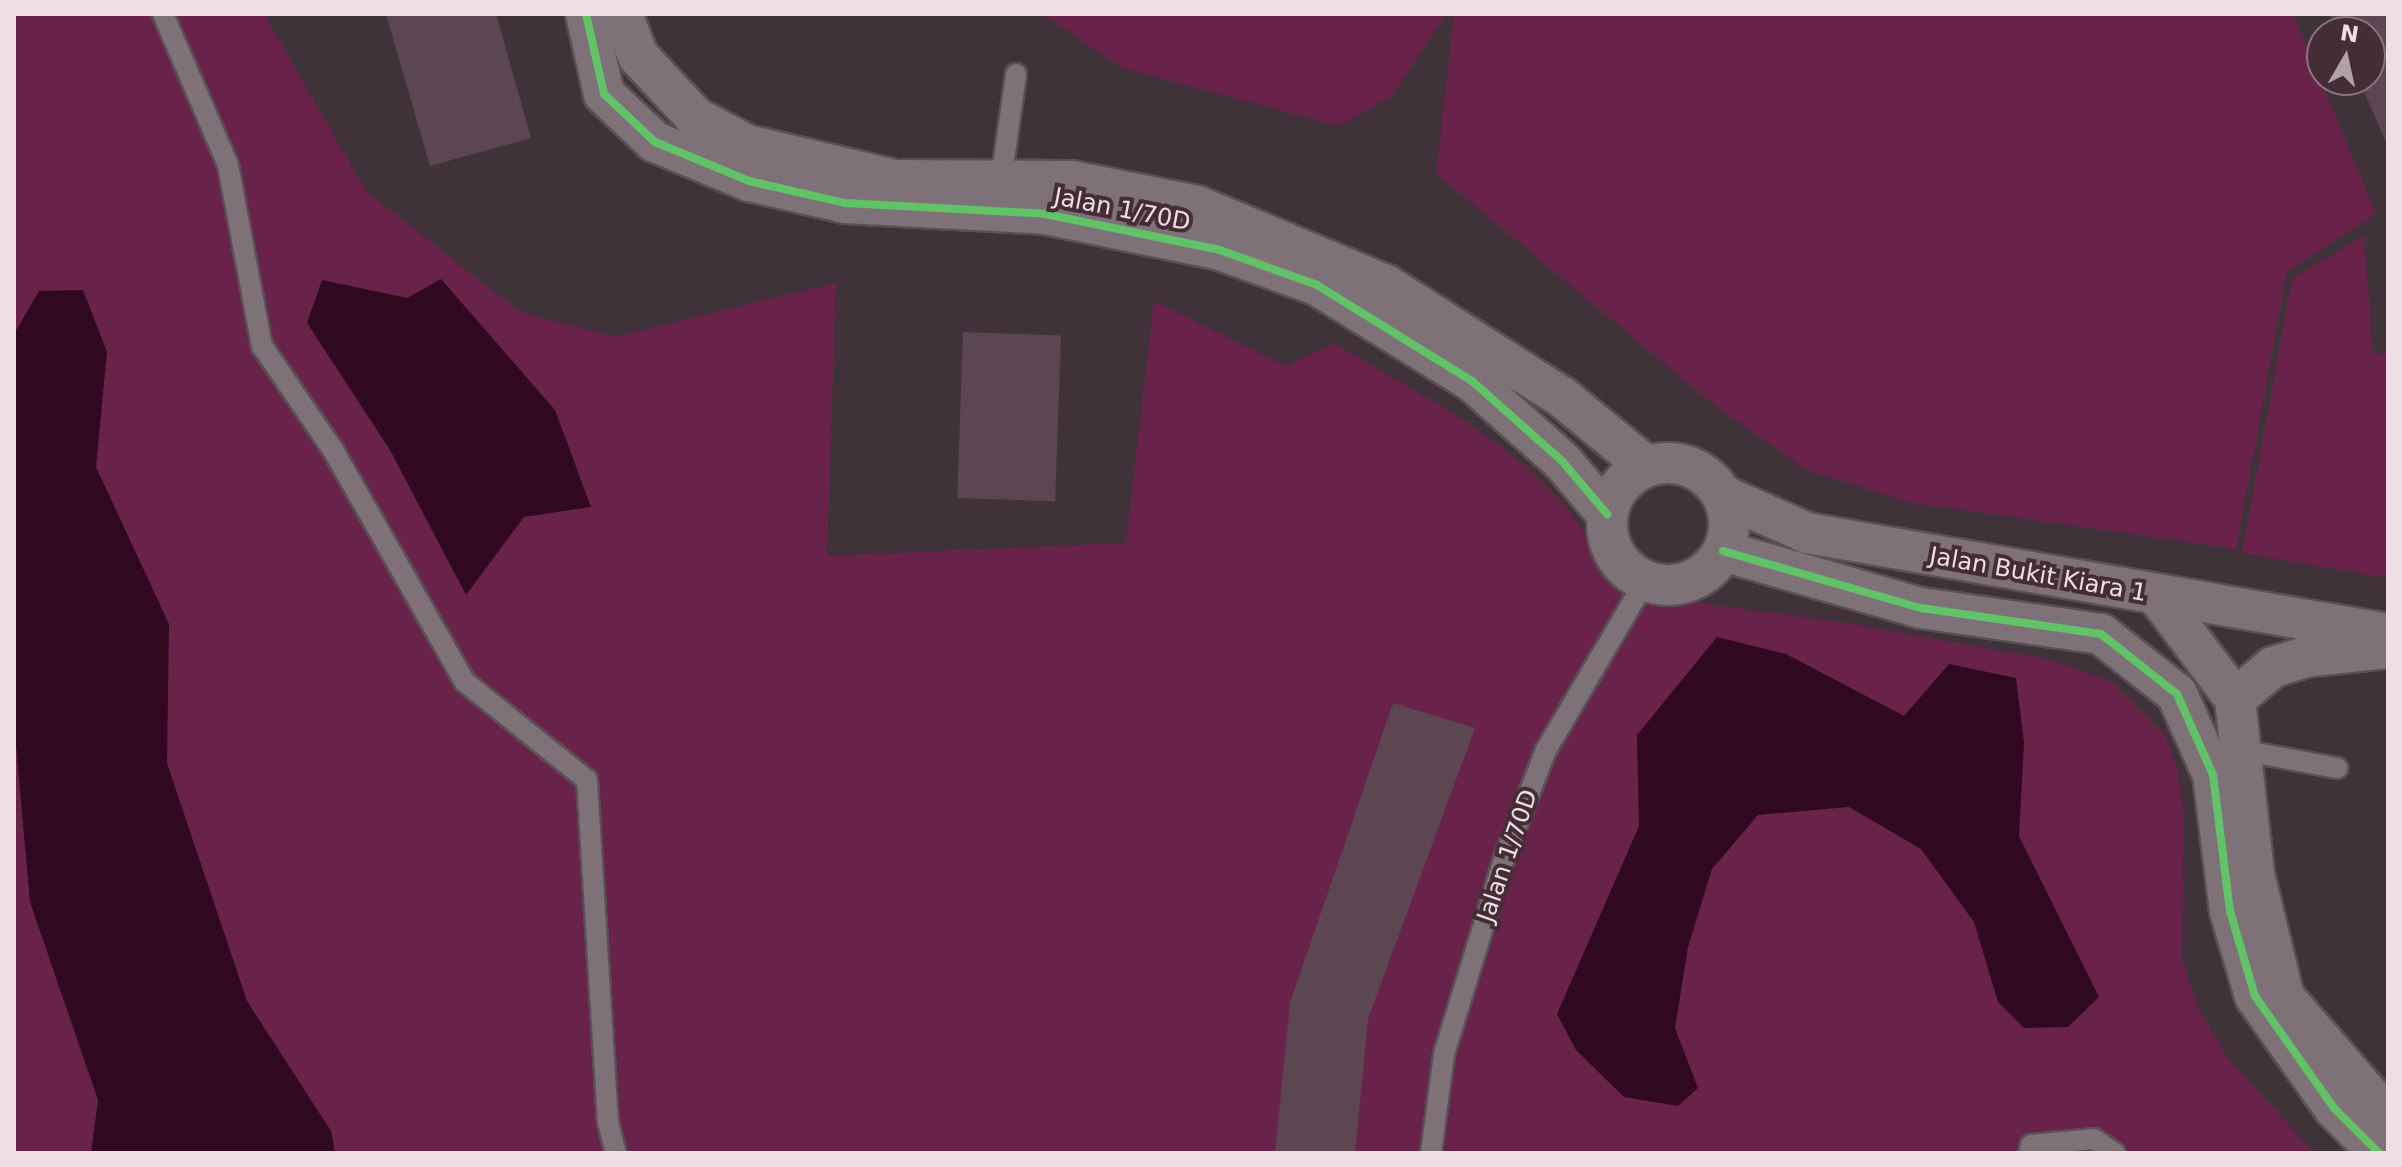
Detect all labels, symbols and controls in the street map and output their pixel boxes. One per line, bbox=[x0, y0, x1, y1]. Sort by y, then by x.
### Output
north arrow bbox=[2306, 16, 2386, 96]
text: N bbox=[2338, 20, 2361, 48]
street label: Jalan 1/70D bbox=[1051, 183, 1193, 237]
street label: Jalan Bukit Kiara 1 bbox=[1927, 542, 2149, 608]
street label: Jalan 1/70D bbox=[1472, 786, 1544, 926]

